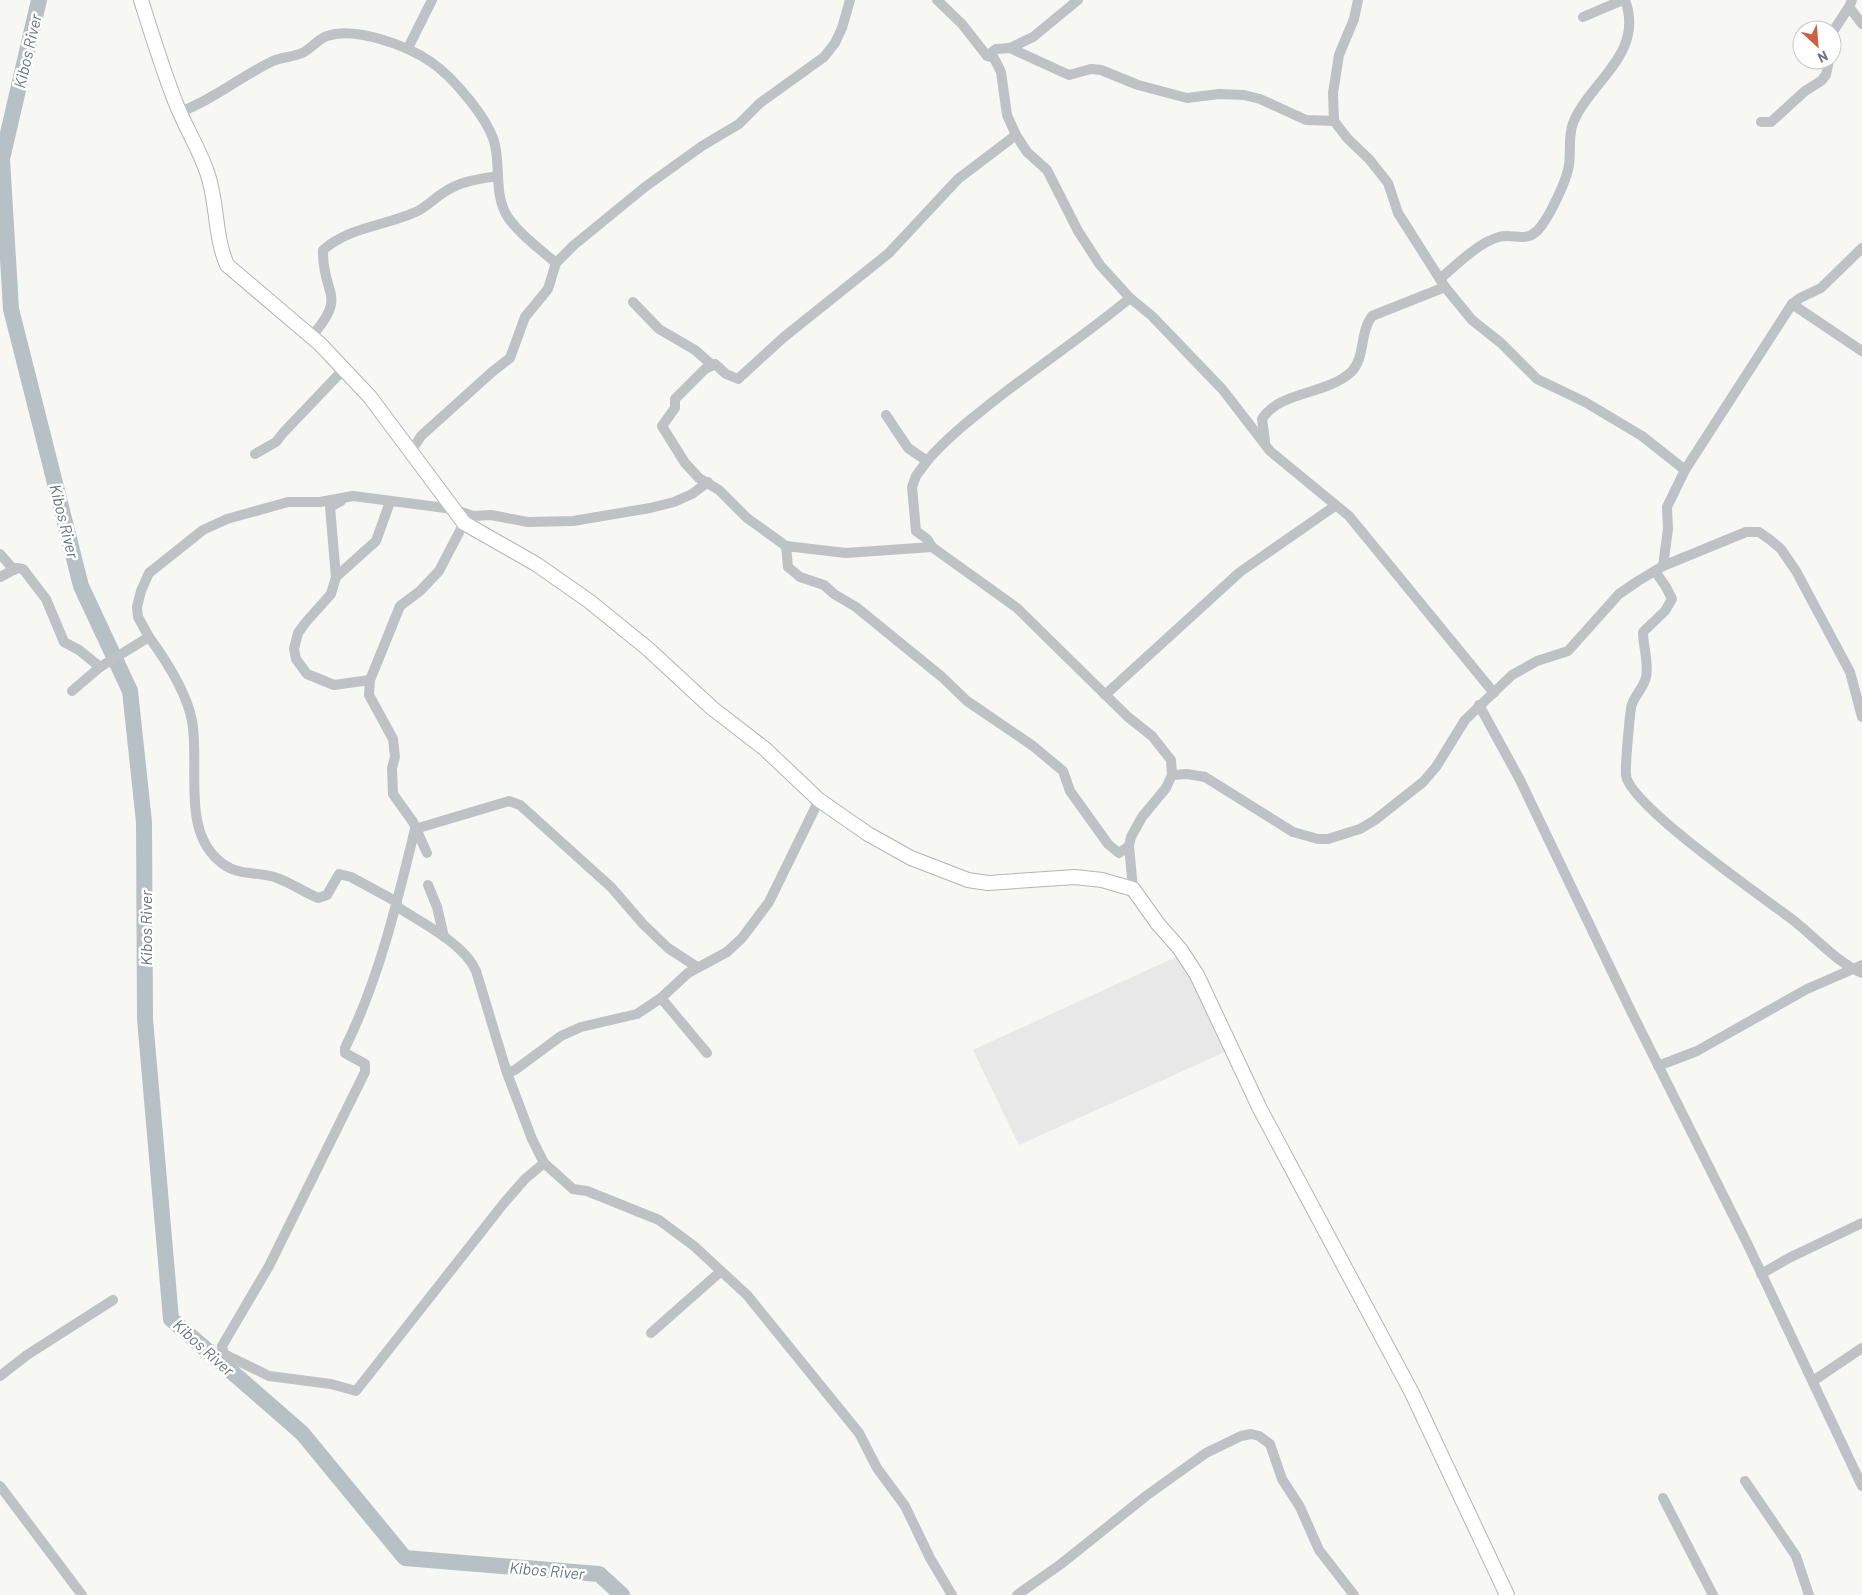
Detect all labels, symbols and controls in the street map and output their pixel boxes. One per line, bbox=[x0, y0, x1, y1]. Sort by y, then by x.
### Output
water label: Kibos River bbox=[9, 11, 45, 90]
north arrow bbox=[1792, 20, 1842, 70]
text: N bbox=[1815, 47, 1831, 67]
water label: Kibos River bbox=[47, 482, 84, 561]
water label: Kibos River bbox=[136, 889, 155, 966]
water label: Kibos River bbox=[170, 1315, 239, 1380]
water label: Kibos River bbox=[509, 1557, 587, 1583]

